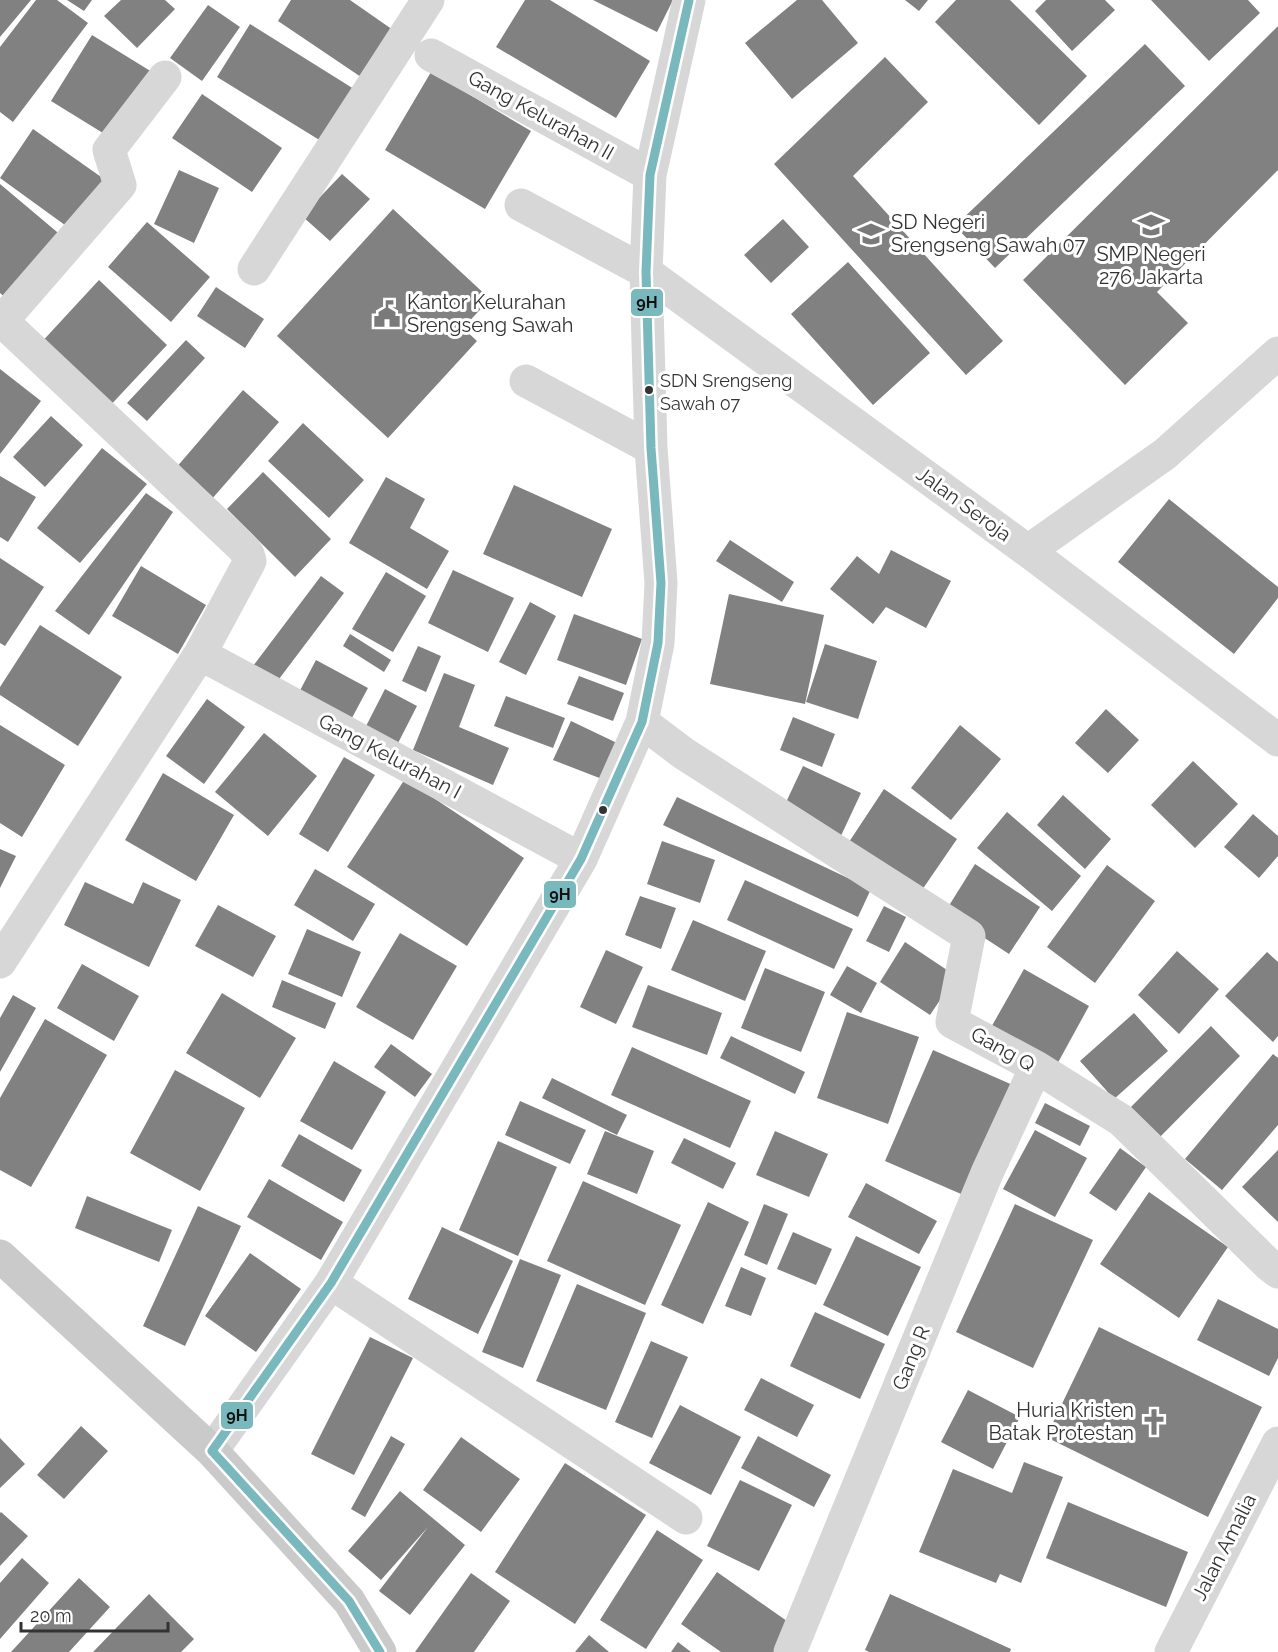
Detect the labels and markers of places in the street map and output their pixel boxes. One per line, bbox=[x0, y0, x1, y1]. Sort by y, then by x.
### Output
place label: SD Negeri Srengseng Sawah 07 bbox=[891, 210, 1086, 257]
school or university icon: SMP Negeri 276 Jakarta bbox=[1136, 210, 1166, 240]
school or university icon: SD Negeri Srengseng Sawah 07 bbox=[856, 219, 886, 249]
place label: SMP Negeri 276 Jakarta bbox=[1096, 242, 1206, 289]
place label: Kantor Kelurahan Srengseng Sawah bbox=[407, 290, 573, 337]
public building icon: Kantor Kelurahan Srengseng Sawah bbox=[372, 299, 402, 329]
place label: SDN Srengseng Sawah 07 bbox=[660, 370, 792, 414]
marker: SDN Srengseng Sawah 07 bbox=[643, 384, 655, 396]
unlabelled marker bbox=[597, 804, 609, 816]
place label: Huria Kristen Batak Protestan bbox=[988, 1398, 1134, 1445]
church icon: Huria Kristen Batak Protestan bbox=[1139, 1407, 1169, 1437]

